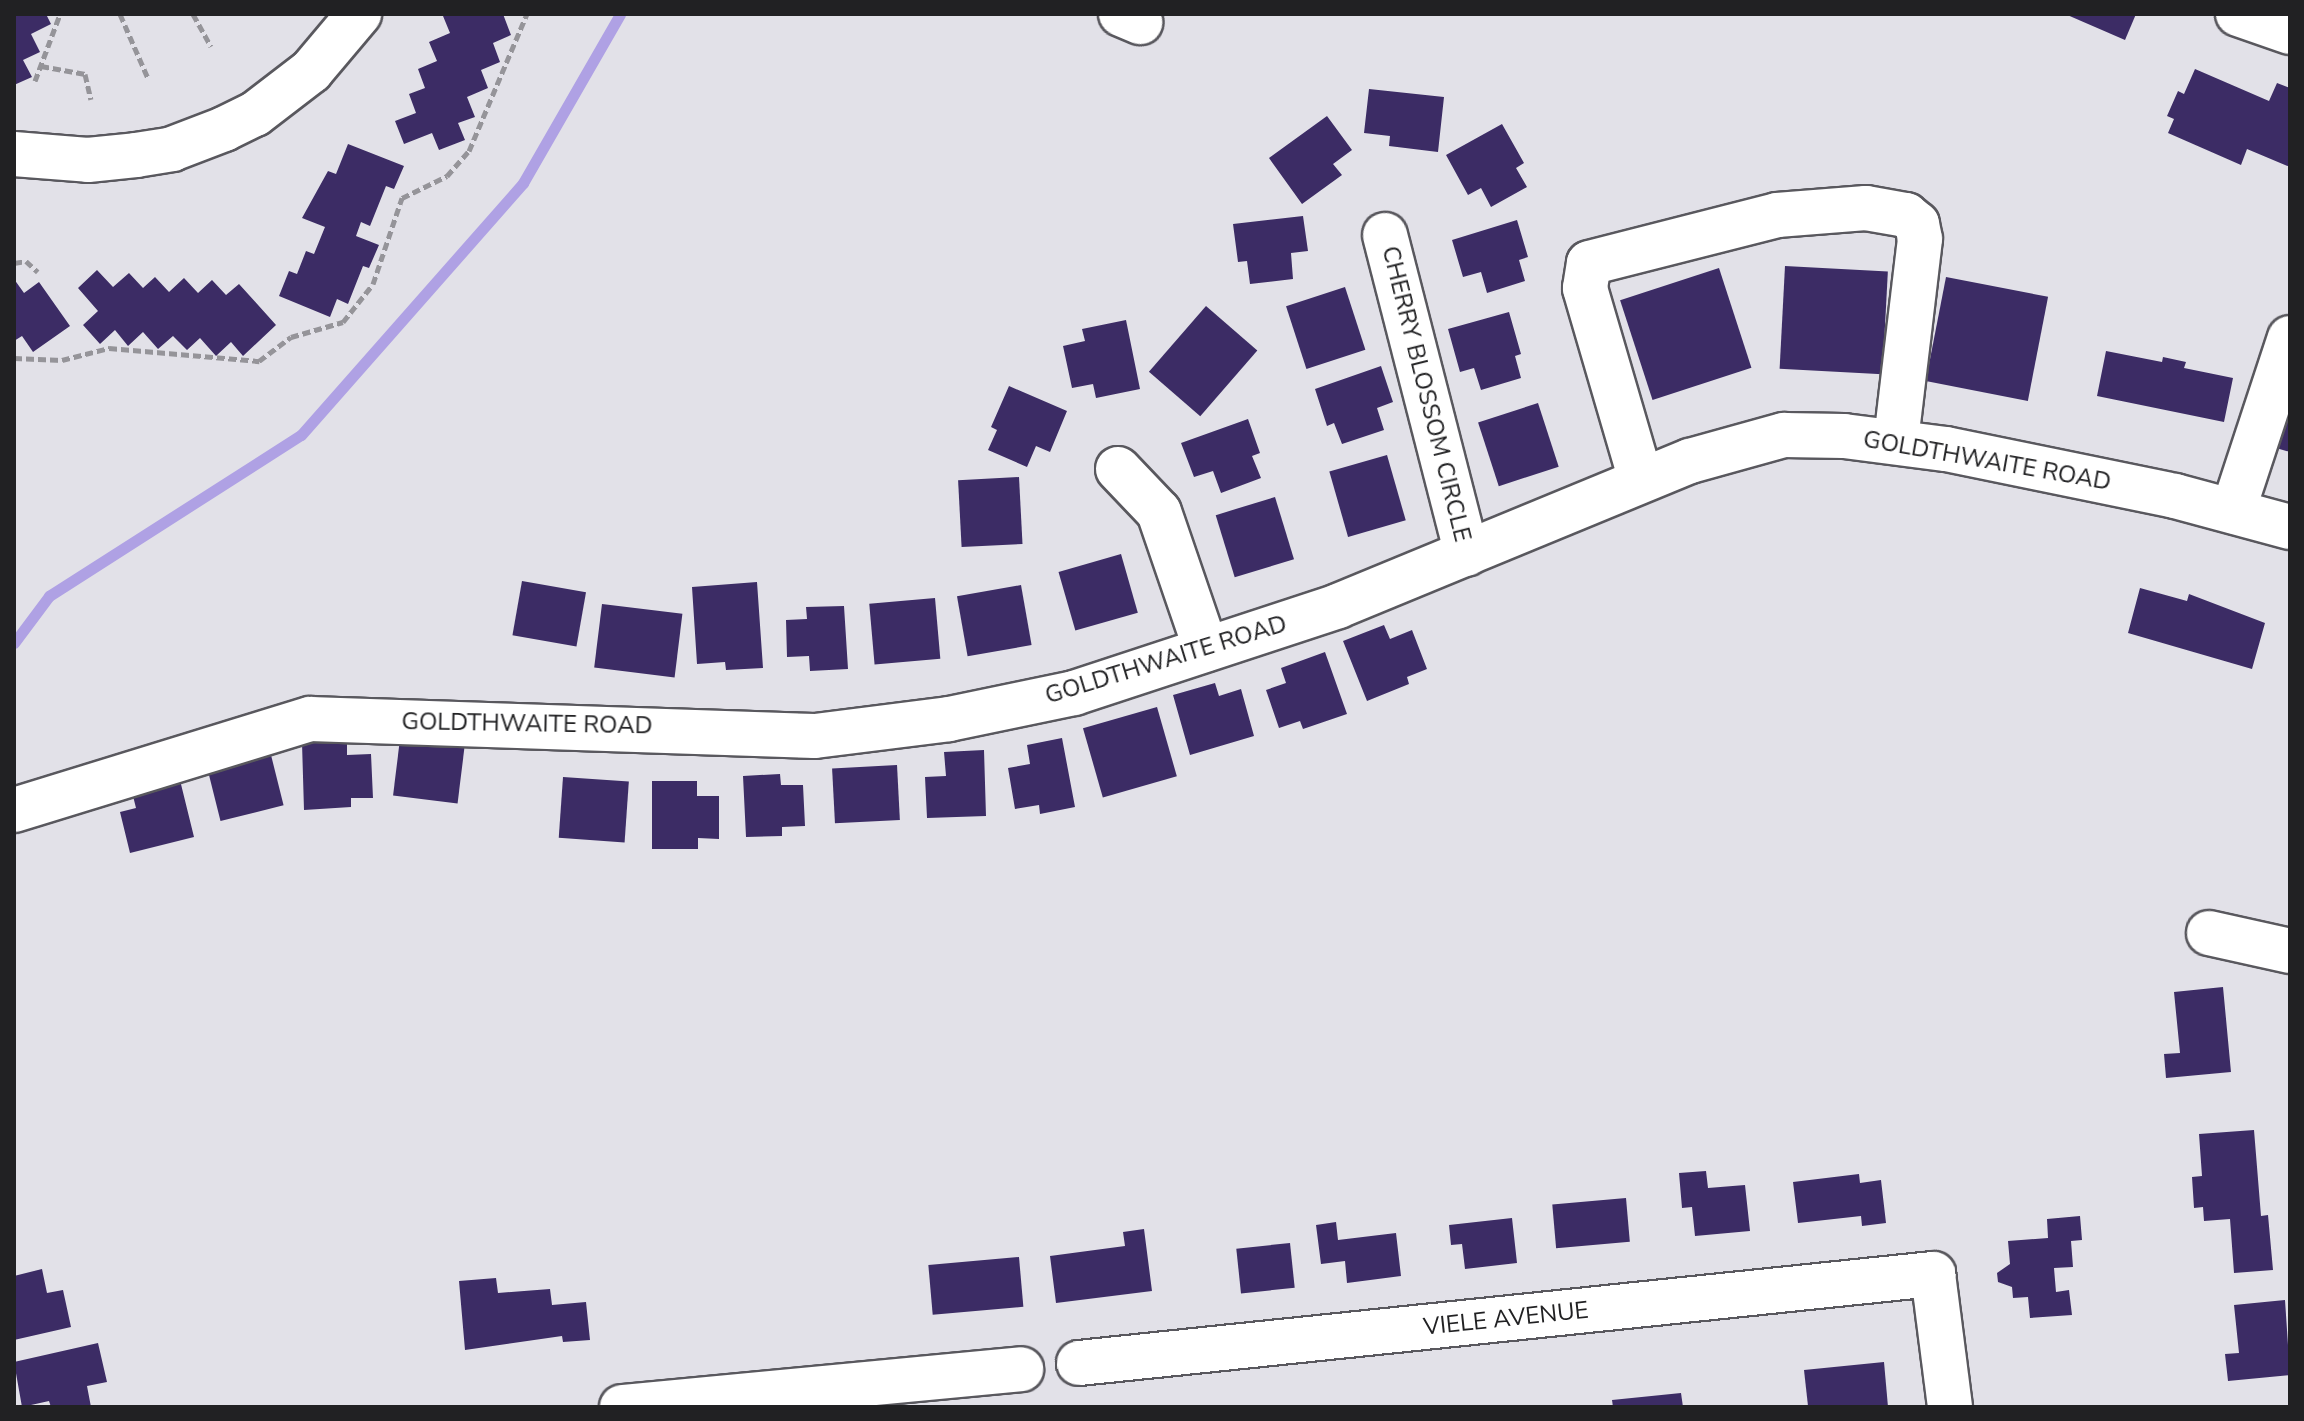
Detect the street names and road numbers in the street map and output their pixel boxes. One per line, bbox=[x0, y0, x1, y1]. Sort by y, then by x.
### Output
street label: CHERRY BLOSSOM CIRCLE bbox=[1375, 243, 1477, 545]
street label: GOLDTHWAITE ROAD bbox=[1861, 425, 2113, 497]
street label: GOLDTHWAITE ROAD bbox=[1042, 610, 1290, 710]
street label: GOLDTHWAITE ROAD bbox=[401, 707, 653, 741]
street label: VIELE AVENUE bbox=[1422, 1296, 1590, 1342]

